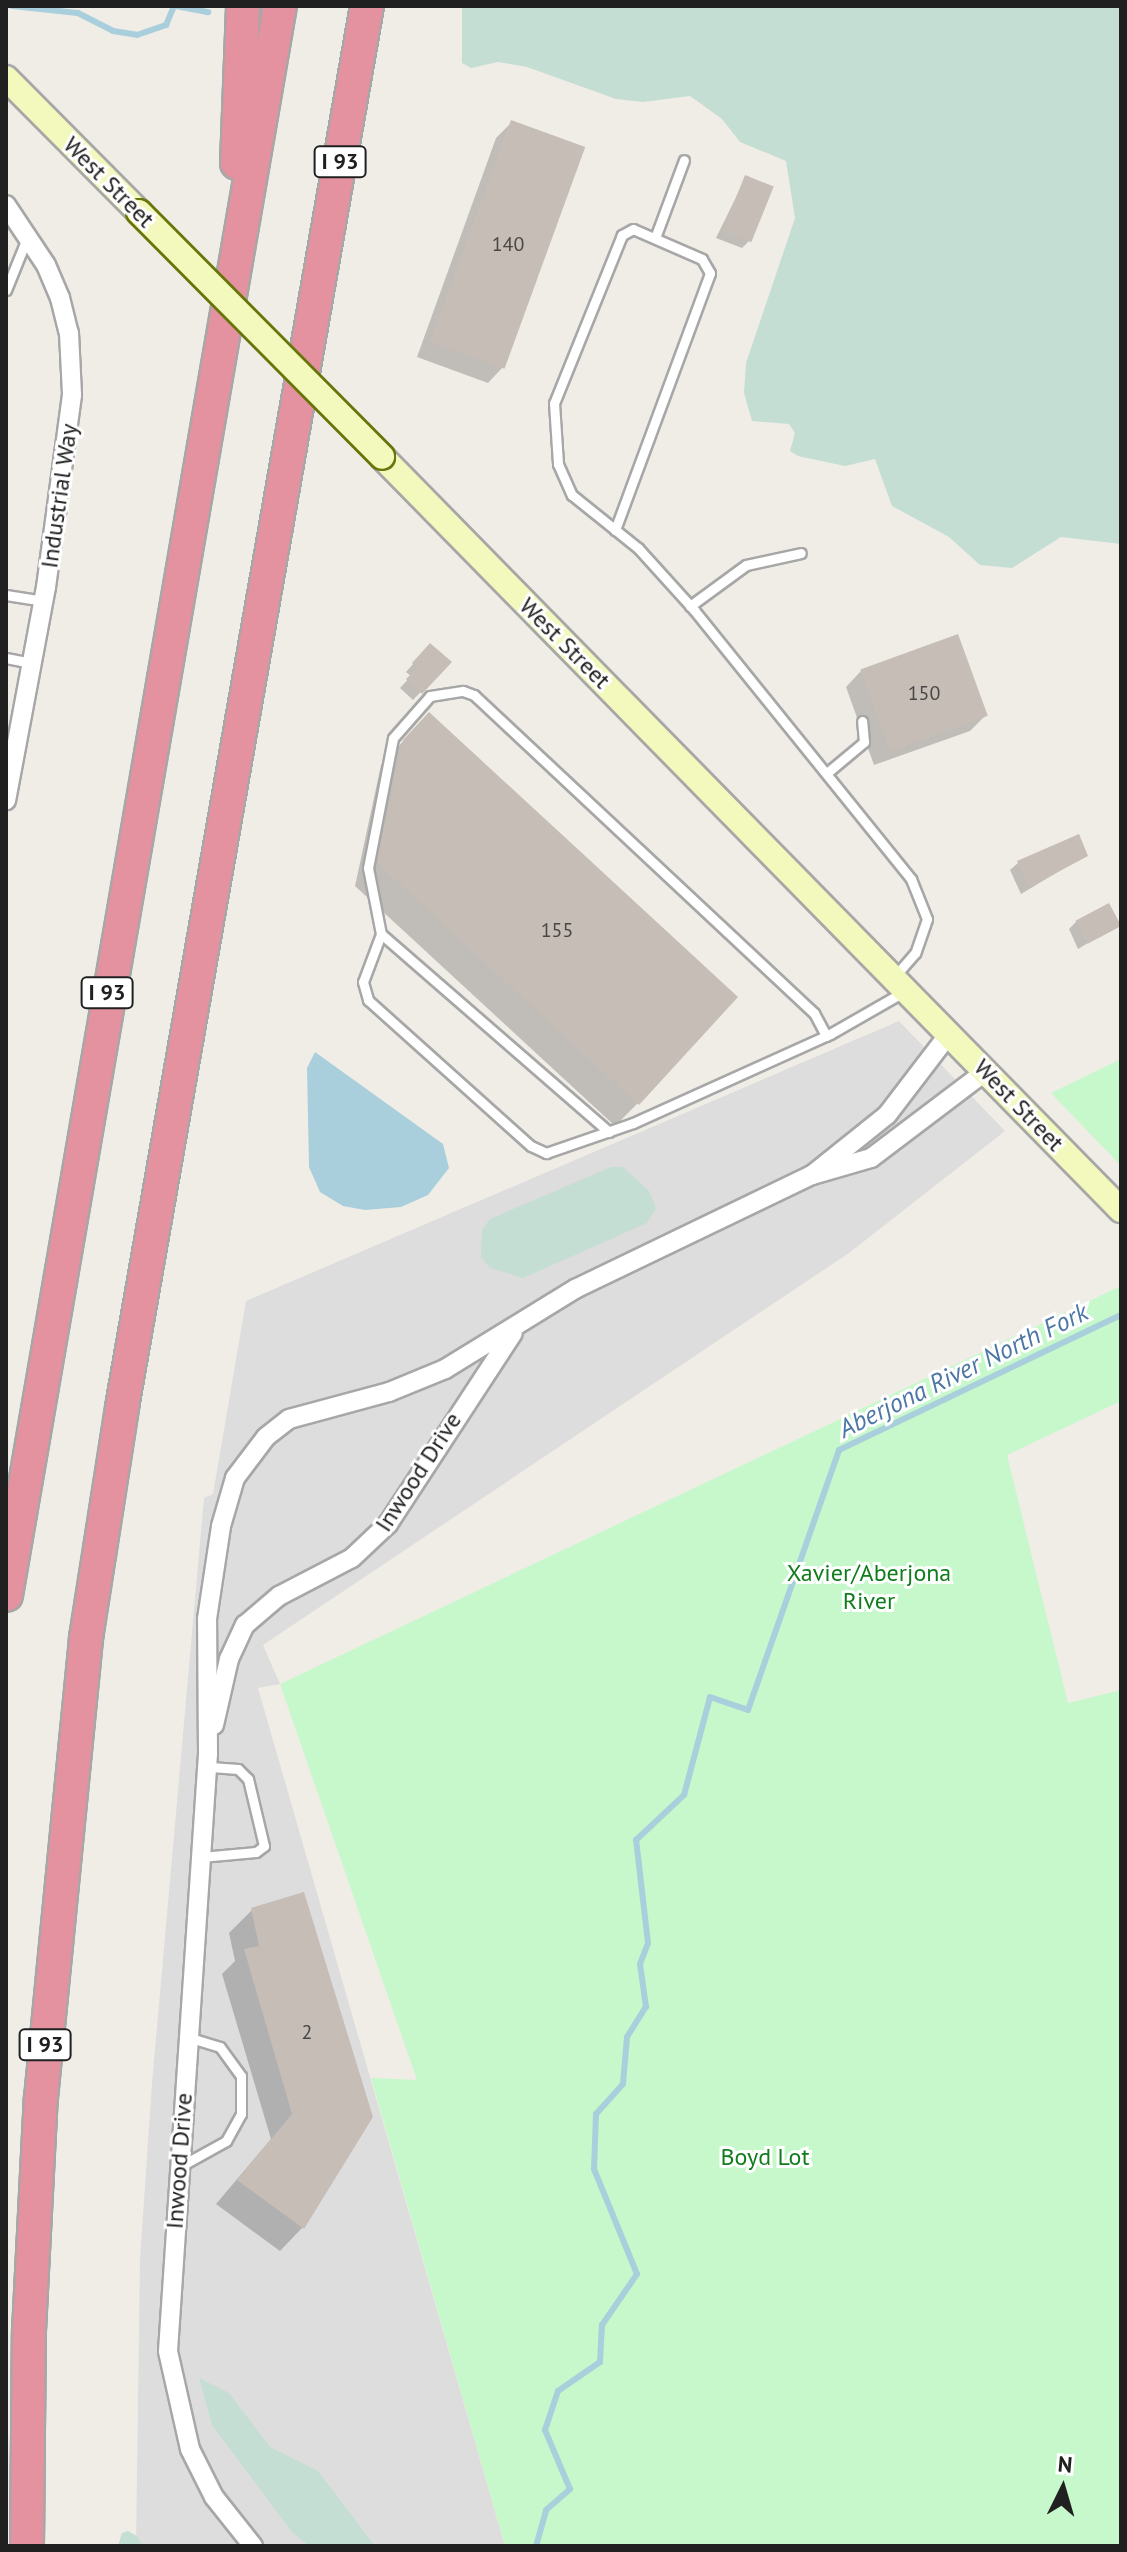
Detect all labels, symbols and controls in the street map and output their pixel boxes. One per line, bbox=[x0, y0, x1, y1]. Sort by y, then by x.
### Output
street label: West Street bbox=[57, 130, 161, 234]
road number: I 93 bbox=[312, 144, 368, 180]
house number: 140 bbox=[492, 232, 524, 256]
street label: Industrial Way bbox=[35, 422, 83, 570]
street label: West Street bbox=[513, 591, 617, 695]
house number: 150 bbox=[908, 681, 940, 705]
house number: 155 bbox=[541, 918, 573, 942]
road number: I 93 bbox=[79, 975, 135, 1011]
street label: West Street bbox=[968, 1053, 1070, 1157]
water label: Aberjona River North Fork bbox=[833, 1296, 1093, 1444]
street label: Inwood Drive bbox=[369, 1407, 467, 1537]
park label: Xavier/Aberjona River bbox=[787, 1559, 951, 1615]
house number: 2 bbox=[302, 2020, 312, 2044]
road number: I 93 bbox=[17, 2027, 73, 2063]
street label: Inwood Drive bbox=[160, 2092, 198, 2230]
park label: Boyd Lot bbox=[720, 2143, 810, 2171]
north arrow bbox=[1023, 2448, 1103, 2528]
text: N bbox=[1057, 2450, 1074, 2479]

